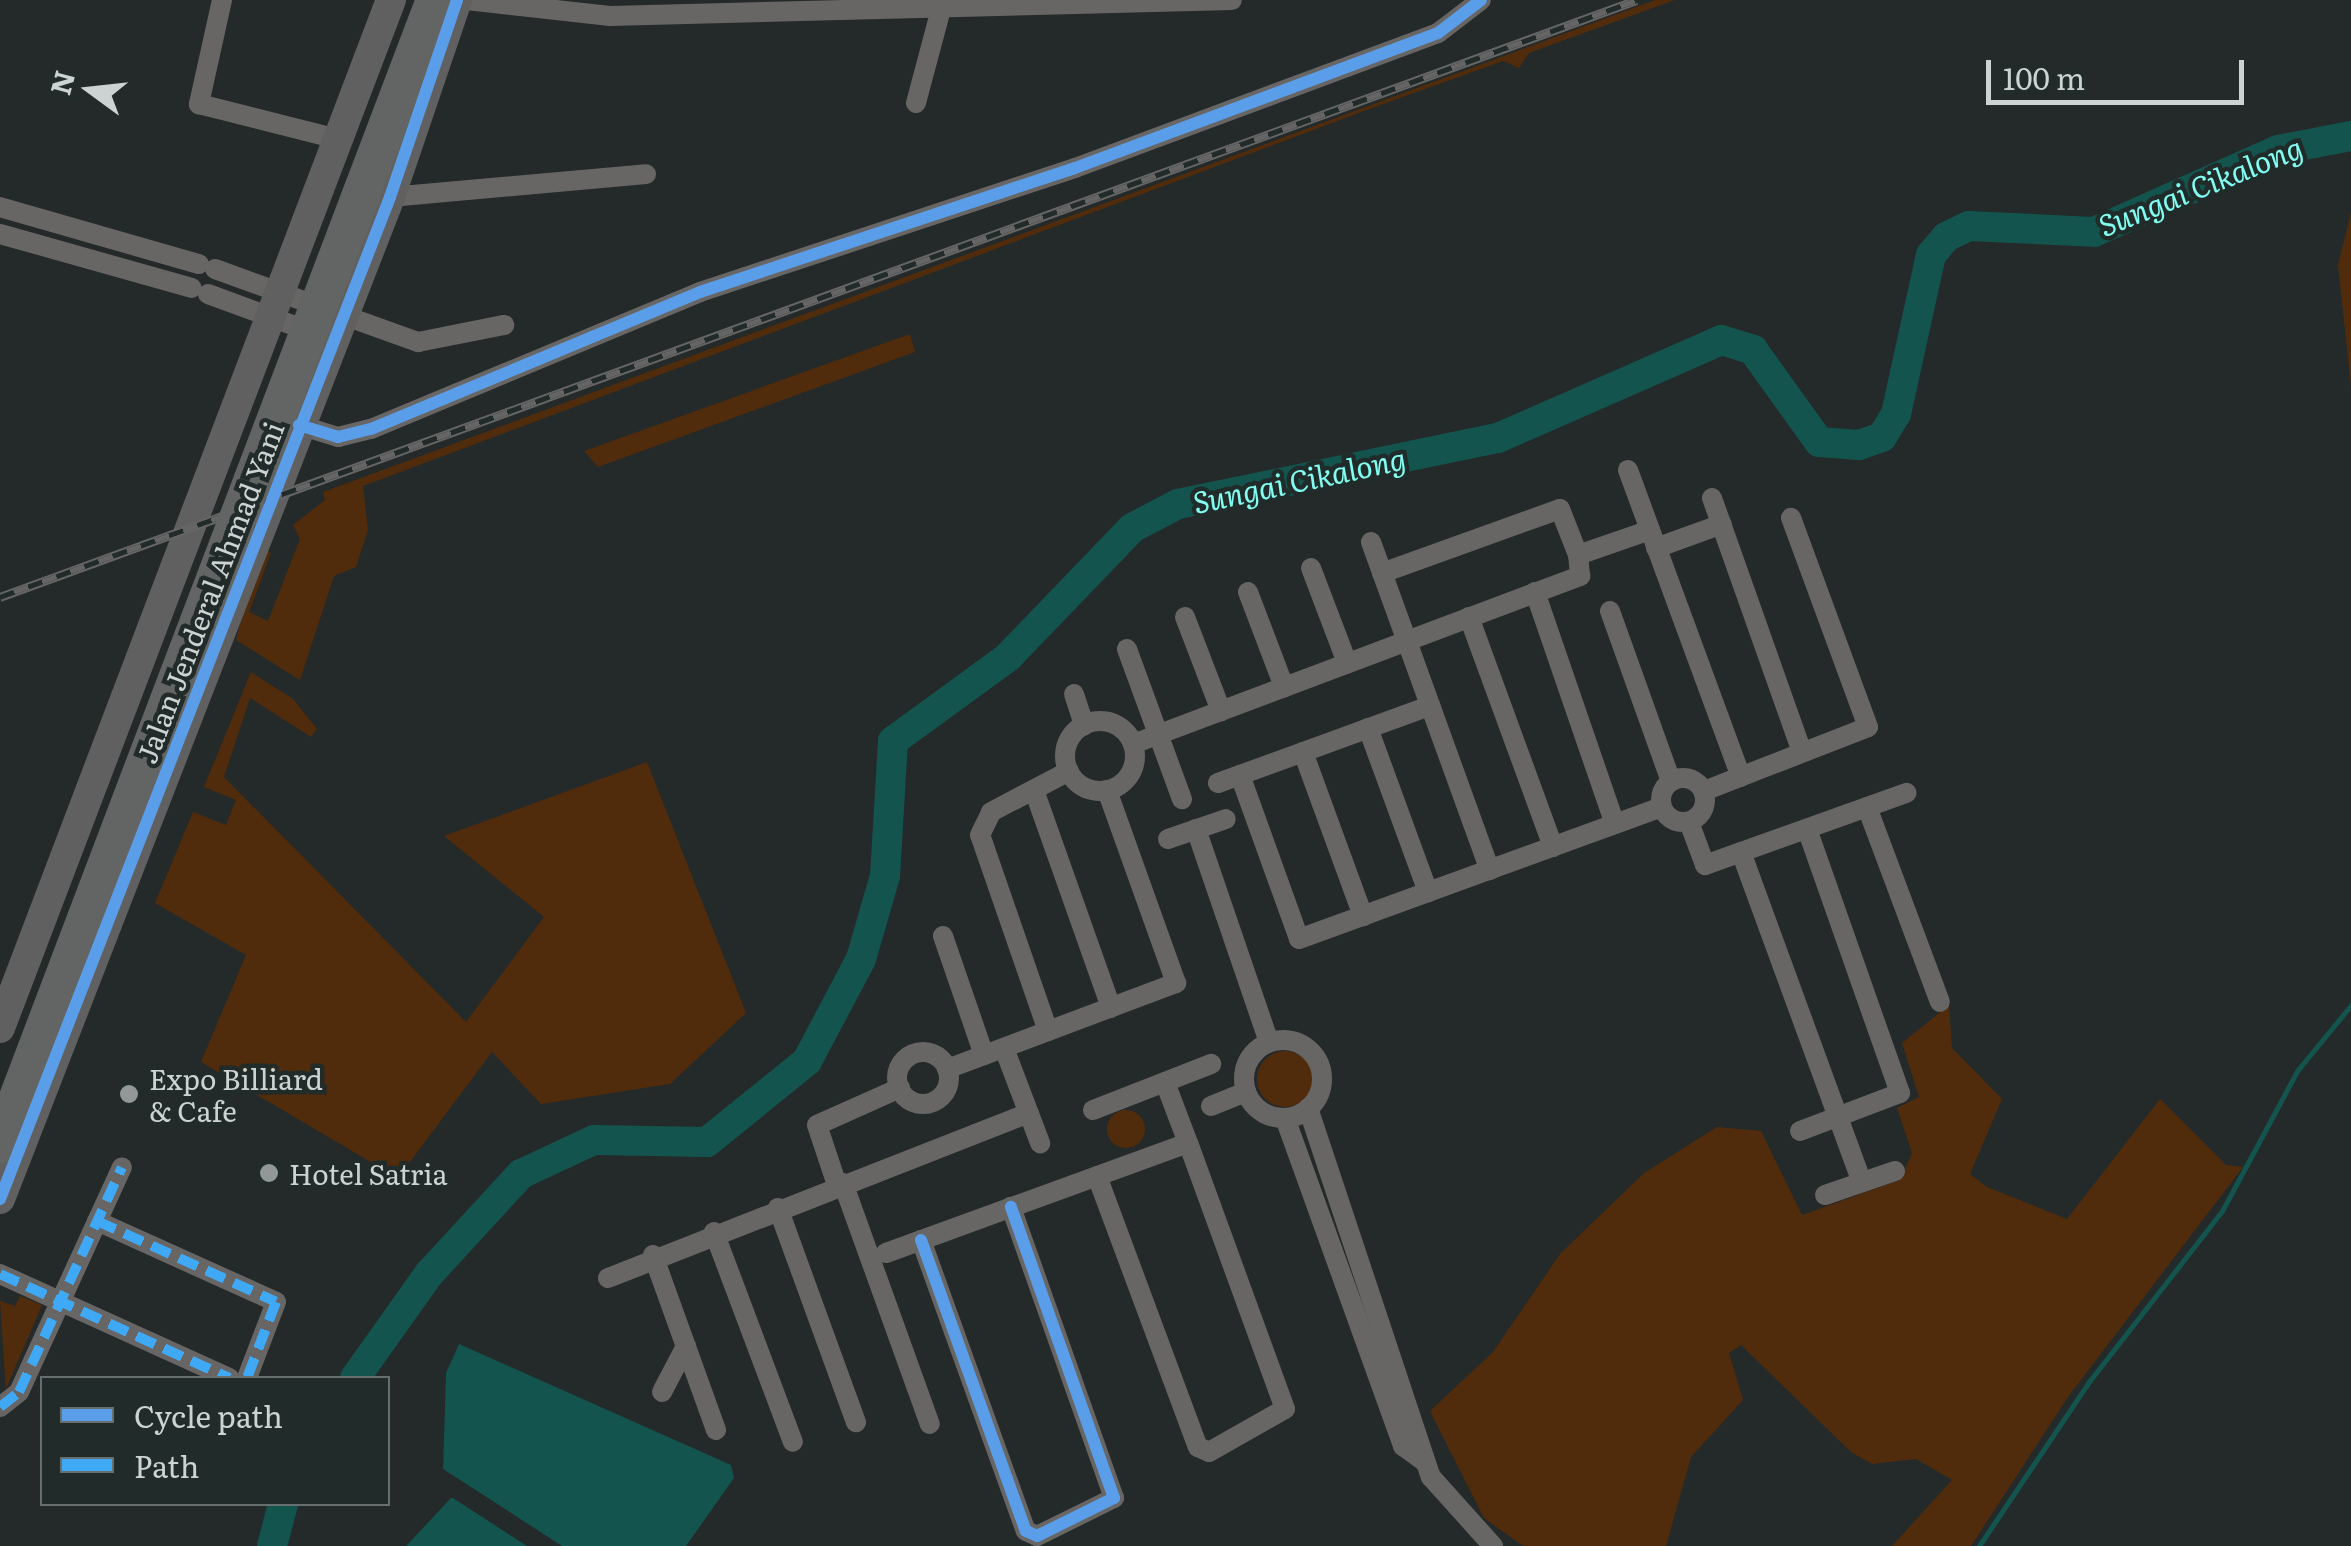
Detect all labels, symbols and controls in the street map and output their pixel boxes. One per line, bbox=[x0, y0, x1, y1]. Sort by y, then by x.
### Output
north arrow bbox=[40, 40, 140, 140]
scale bar bbox=[1991, 40, 2248, 102]
text: 100 m bbox=[2003, 55, 2085, 99]
text: N bbox=[38, 65, 84, 99]
water label: Sungai Cikalong bbox=[2093, 128, 2307, 242]
street label: Jalan Jenderal Ahmad Yani bbox=[128, 417, 290, 767]
water label: Sungai Cikalong bbox=[1189, 439, 1409, 519]
place label: Expo Billiard & Cafe bbox=[149, 1061, 323, 1127]
marker: Expo Billiard & Cafe bbox=[118, 1083, 140, 1105]
place label: Hotel Satria bbox=[289, 1156, 448, 1190]
marker: Hotel Satria bbox=[258, 1162, 280, 1184]
legend bbox=[40, 1376, 390, 1506]
text: Cycle path bbox=[134, 1393, 283, 1437]
text: Path bbox=[134, 1443, 199, 1487]

